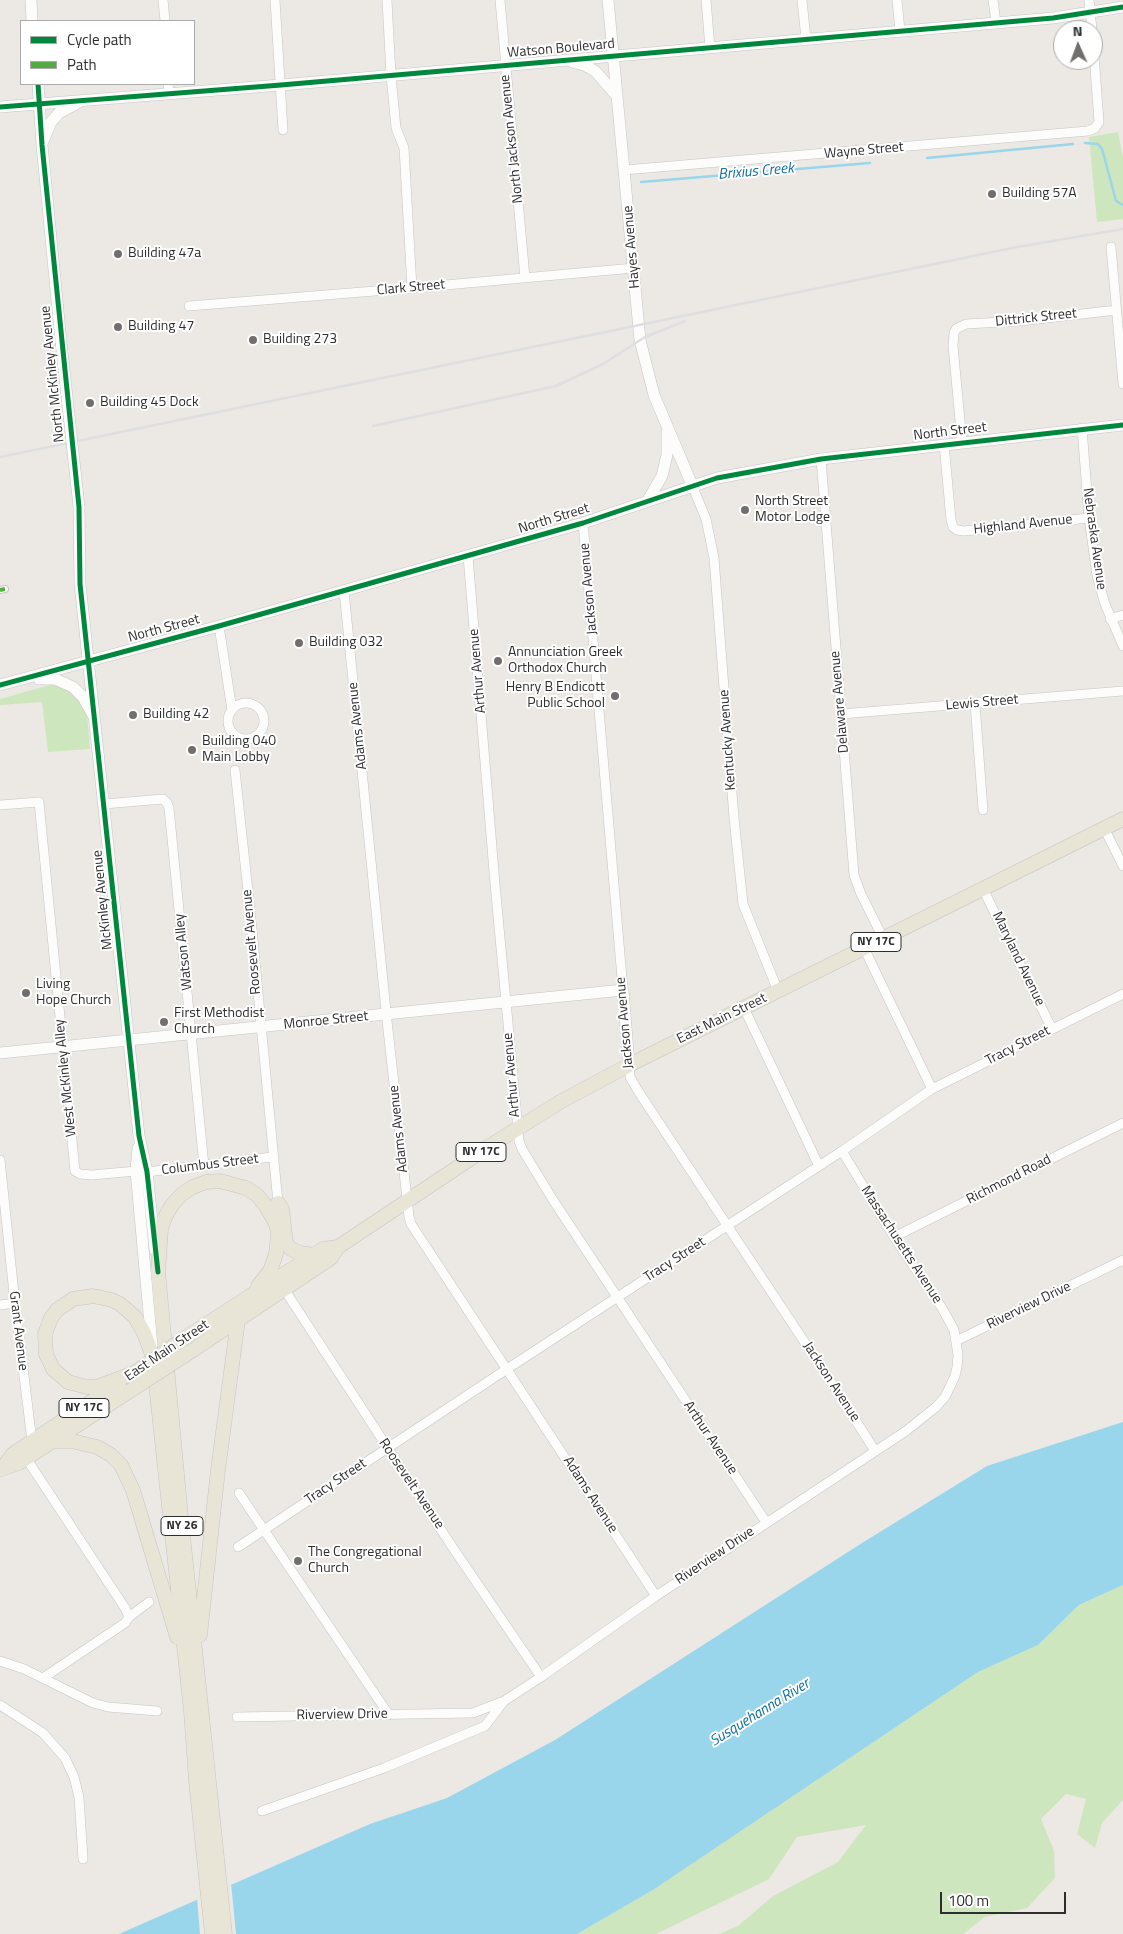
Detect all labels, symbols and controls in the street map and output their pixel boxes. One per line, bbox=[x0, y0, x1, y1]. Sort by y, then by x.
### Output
legend bbox=[20, 20, 195, 85]
north arrow bbox=[1053, 20, 1103, 70]
text: N bbox=[1072, 20, 1083, 41]
text: Cycle path bbox=[67, 28, 132, 51]
street label: Watson Boulevard bbox=[506, 36, 616, 62]
text: Path bbox=[67, 53, 97, 76]
street label: North Jackson Avenue bbox=[497, 74, 527, 204]
street label: Wayne Street bbox=[824, 139, 904, 163]
water label: Brixius Creek bbox=[718, 160, 794, 184]
place label: Building 57A bbox=[1002, 186, 1077, 202]
marker: Building 57A bbox=[986, 188, 998, 200]
street label: Hayes Avenue bbox=[620, 205, 644, 289]
place label: Building 47a bbox=[128, 246, 201, 262]
marker: Building 47a bbox=[112, 248, 124, 260]
street label: Clark Street bbox=[376, 277, 446, 299]
street label: North McKinley Avenue bbox=[37, 305, 69, 443]
street label: Dittrick Street bbox=[994, 305, 1078, 331]
place label: Building 47 bbox=[128, 319, 194, 335]
marker: Building 47 bbox=[112, 321, 124, 333]
place label: Building 273 bbox=[263, 332, 337, 348]
marker: Building 273 bbox=[247, 334, 259, 346]
place label: Building 45 Dock bbox=[100, 395, 199, 411]
marker: Building 45 Dock bbox=[84, 397, 96, 409]
street label: North Street bbox=[913, 419, 987, 445]
street label: Nebraska Avenue bbox=[1079, 487, 1109, 591]
place label: North Street Motor Lodge bbox=[755, 494, 830, 526]
street label: North Street bbox=[517, 500, 591, 538]
marker: North Street Motor Lodge bbox=[739, 504, 751, 516]
street label: Highland Avenue bbox=[973, 511, 1073, 539]
street label: Jackson Avenue bbox=[577, 542, 601, 636]
street label: North Street bbox=[126, 611, 202, 647]
street label: Arthur Avenue bbox=[466, 628, 490, 714]
place label: Building 032 bbox=[309, 635, 383, 651]
marker: Building 032 bbox=[293, 637, 305, 649]
place label: Annunciation Greek Orthodox Church bbox=[508, 645, 623, 678]
street label: Delaware Avenue bbox=[827, 650, 853, 754]
marker: Annunciation Greek Orthodox Church bbox=[492, 655, 504, 667]
place label: Henry B Endicott Public School bbox=[506, 680, 605, 712]
street label: Adams Avenue bbox=[345, 681, 371, 771]
street label: Kentucky Avenue bbox=[716, 689, 740, 791]
marker: Henry B Endicott Public School bbox=[609, 690, 621, 702]
street label: Lewis Street bbox=[945, 691, 1019, 715]
place label: Building 42 bbox=[143, 707, 209, 723]
marker: Building 42 bbox=[127, 709, 139, 721]
place label: Building 040 Main Lobby bbox=[202, 734, 276, 766]
marker: Building 040 Main Lobby bbox=[186, 744, 198, 756]
street label: McKinley Avenue bbox=[89, 849, 117, 951]
street label: Roosevelt Avenue bbox=[239, 889, 265, 995]
street label: Maryland Avenue bbox=[988, 909, 1048, 1009]
street label: Watson Alley bbox=[172, 913, 196, 991]
road number: NY 17C bbox=[851, 932, 901, 952]
street label: Jackson Avenue bbox=[613, 976, 637, 1070]
place label: Living Hope Church bbox=[36, 977, 111, 1010]
marker: Living Hope Church bbox=[20, 987, 32, 999]
street label: East Main Street bbox=[674, 990, 770, 1048]
place label: First Methodist Church bbox=[174, 1006, 264, 1038]
street label: Monroe Street bbox=[283, 1008, 369, 1034]
marker: First Methodist Church bbox=[158, 1016, 170, 1028]
street label: West McKinley Alley bbox=[51, 1018, 81, 1138]
street label: Tracy Street bbox=[983, 1023, 1053, 1069]
street label: Arthur Avenue bbox=[500, 1032, 524, 1118]
street label: Adams Avenue bbox=[386, 1084, 412, 1174]
road number: NY 17C bbox=[456, 1142, 506, 1162]
street label: Columbus Street bbox=[160, 1151, 260, 1179]
street label: Richmond Road bbox=[964, 1151, 1054, 1209]
street label: Massachusetts Avenue bbox=[857, 1183, 945, 1307]
street label: Tracy Street bbox=[641, 1234, 709, 1286]
street label: Riverview Drive bbox=[984, 1278, 1074, 1334]
street label: Grant Avenue bbox=[5, 1290, 31, 1372]
street label: East Main Street bbox=[122, 1317, 212, 1385]
street label: Jackson Avenue bbox=[799, 1339, 863, 1425]
street label: Arthur Avenue bbox=[679, 1398, 741, 1478]
road number: NY 17C bbox=[59, 1399, 109, 1418]
street label: Roosevelt Avenue bbox=[375, 1436, 447, 1532]
street label: Adams Avenue bbox=[559, 1454, 621, 1536]
street label: Tracy Street bbox=[302, 1455, 370, 1509]
road number: NY 26 bbox=[161, 1516, 203, 1535]
street label: Riverview Drive bbox=[672, 1523, 758, 1589]
place label: The Congregational Church bbox=[308, 1545, 422, 1578]
marker: The Congregational Church bbox=[292, 1555, 304, 1567]
water label: Susquehanna River bbox=[707, 1675, 813, 1751]
street label: Riverview Drive bbox=[296, 1706, 388, 1724]
scale bar bbox=[943, 1882, 1069, 1914]
text: 100 m bbox=[948, 1889, 989, 1912]

